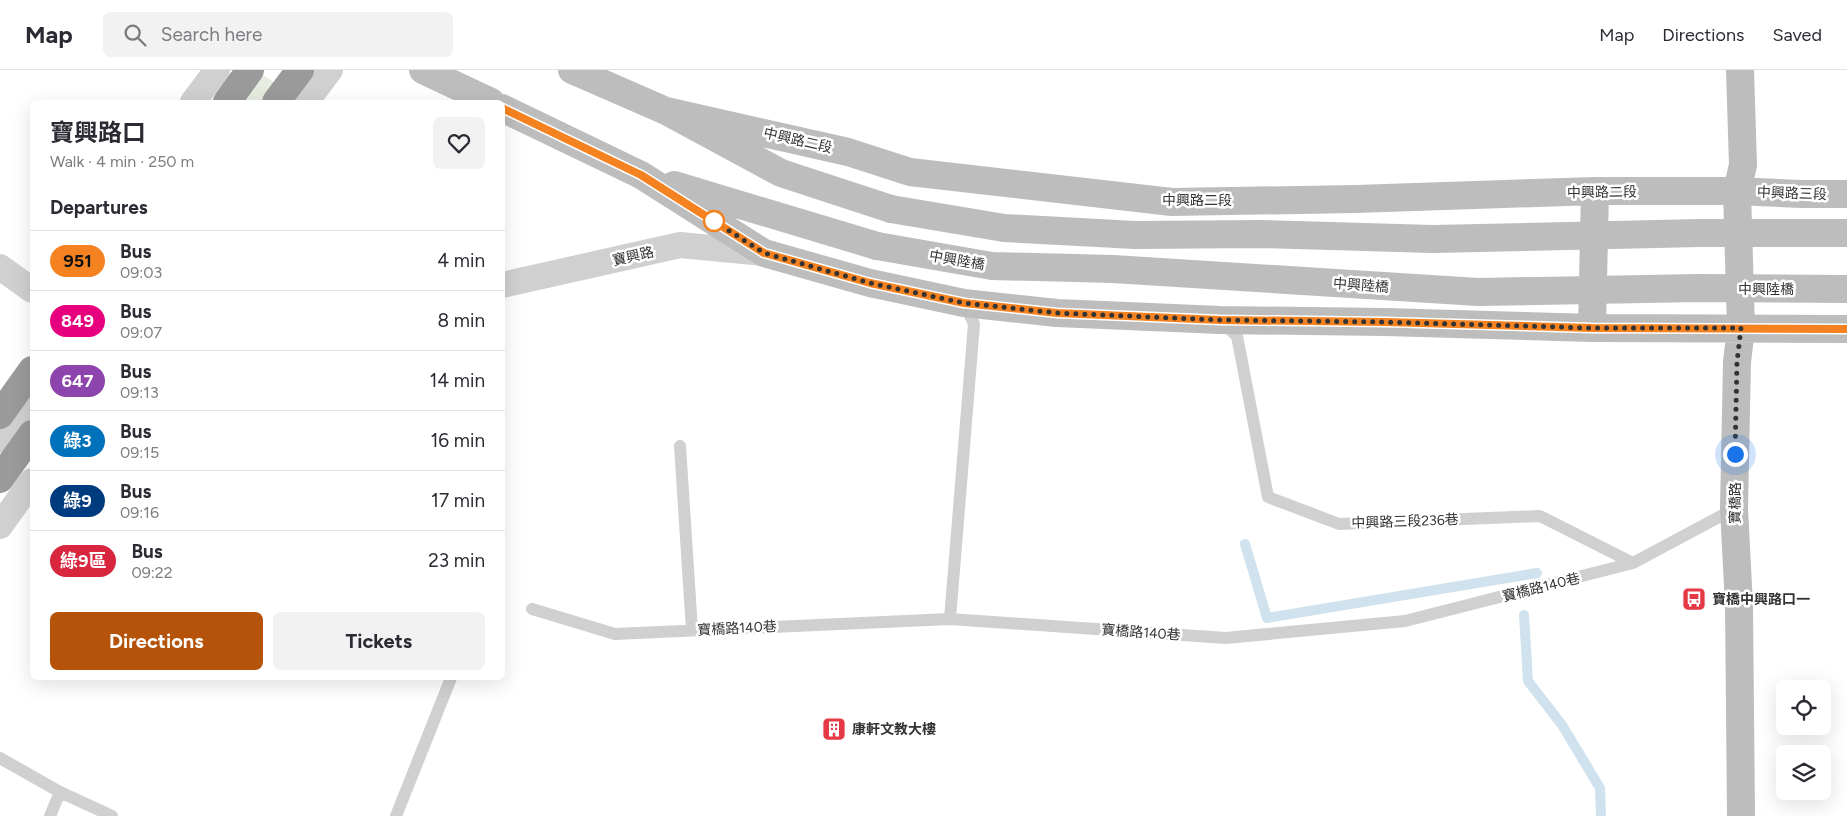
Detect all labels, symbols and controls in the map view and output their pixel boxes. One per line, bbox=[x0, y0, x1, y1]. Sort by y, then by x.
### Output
search box bbox=[103, 12, 453, 57]
text: Map bbox=[25, 20, 73, 49]
icon: search bbox=[121, 21, 149, 49]
text: Search here bbox=[161, 23, 262, 46]
text: Map bbox=[1599, 24, 1634, 46]
text: Directions bbox=[1662, 24, 1744, 46]
text: Saved bbox=[1772, 24, 1822, 46]
button: heart bbox=[433, 117, 485, 169]
text: 寶興路口 bbox=[50, 118, 146, 147]
street label: 中興路二段 bbox=[762, 124, 834, 157]
text: Walk · 4 min · 250 m bbox=[50, 152, 194, 171]
street label: 中興路二段 bbox=[1567, 183, 1637, 202]
street label: 中興路三段 bbox=[1757, 184, 1827, 203]
street label: 中興路二段 bbox=[1162, 192, 1232, 209]
text: Departures bbox=[50, 196, 148, 219]
unlabelled marker bbox=[703, 210, 725, 232]
text: Bus bbox=[120, 240, 151, 263]
street label: 寶興路 bbox=[611, 243, 655, 269]
street label: 中興陸橋 bbox=[928, 247, 986, 274]
text: 4 min bbox=[437, 249, 485, 272]
text: 951 bbox=[63, 250, 92, 272]
text: 09:03 bbox=[120, 263, 162, 282]
street label: 中興陸橋 bbox=[1332, 275, 1389, 296]
street label: 中興陸橋 bbox=[1738, 281, 1794, 298]
text: Bus bbox=[120, 300, 151, 323]
text: 8 min bbox=[437, 309, 485, 332]
text: 849 bbox=[61, 310, 94, 332]
text: 09:07 bbox=[120, 323, 162, 342]
text: Bus bbox=[120, 360, 151, 383]
text: 14 min bbox=[429, 369, 485, 392]
text: 647 bbox=[62, 370, 93, 392]
text: 09:13 bbox=[120, 383, 159, 402]
text: Bus bbox=[120, 420, 151, 443]
text: 16 min bbox=[431, 429, 485, 452]
text: 綠3 bbox=[63, 430, 92, 452]
your location bbox=[1723, 442, 1748, 467]
text: 09:15 bbox=[120, 443, 159, 462]
text: Bus bbox=[120, 480, 151, 503]
street label: 寶橋路 bbox=[1727, 482, 1744, 524]
text: 17 min bbox=[431, 489, 485, 512]
text: 綠9 bbox=[63, 490, 92, 512]
text: 09:16 bbox=[120, 503, 159, 522]
street label: 中興路三段236巷 bbox=[1351, 511, 1459, 532]
text: Bus bbox=[131, 540, 163, 563]
text: 23 min bbox=[428, 549, 485, 572]
text: 綠9區 bbox=[60, 550, 106, 572]
text: 09:22 bbox=[131, 563, 173, 582]
street label: 寶橋路140巷 bbox=[1501, 570, 1582, 605]
bus stop icon: 寶橋中興路口一 bbox=[1681, 586, 1707, 612]
place label: 寶橋中興路口一 bbox=[1712, 591, 1810, 608]
button: Directions bbox=[50, 612, 263, 670]
button: Tickets bbox=[273, 612, 485, 670]
street label: 寶橋路140巷 bbox=[697, 618, 777, 639]
street label: 寶橋路140巷 bbox=[1101, 621, 1181, 644]
map controls bbox=[1776, 680, 1831, 800]
button: locate bbox=[1776, 680, 1831, 735]
building icon: 康軒文教大樓 bbox=[821, 716, 847, 742]
place label: 康軒文教大樓 bbox=[852, 721, 936, 738]
button: layers bbox=[1776, 745, 1831, 800]

